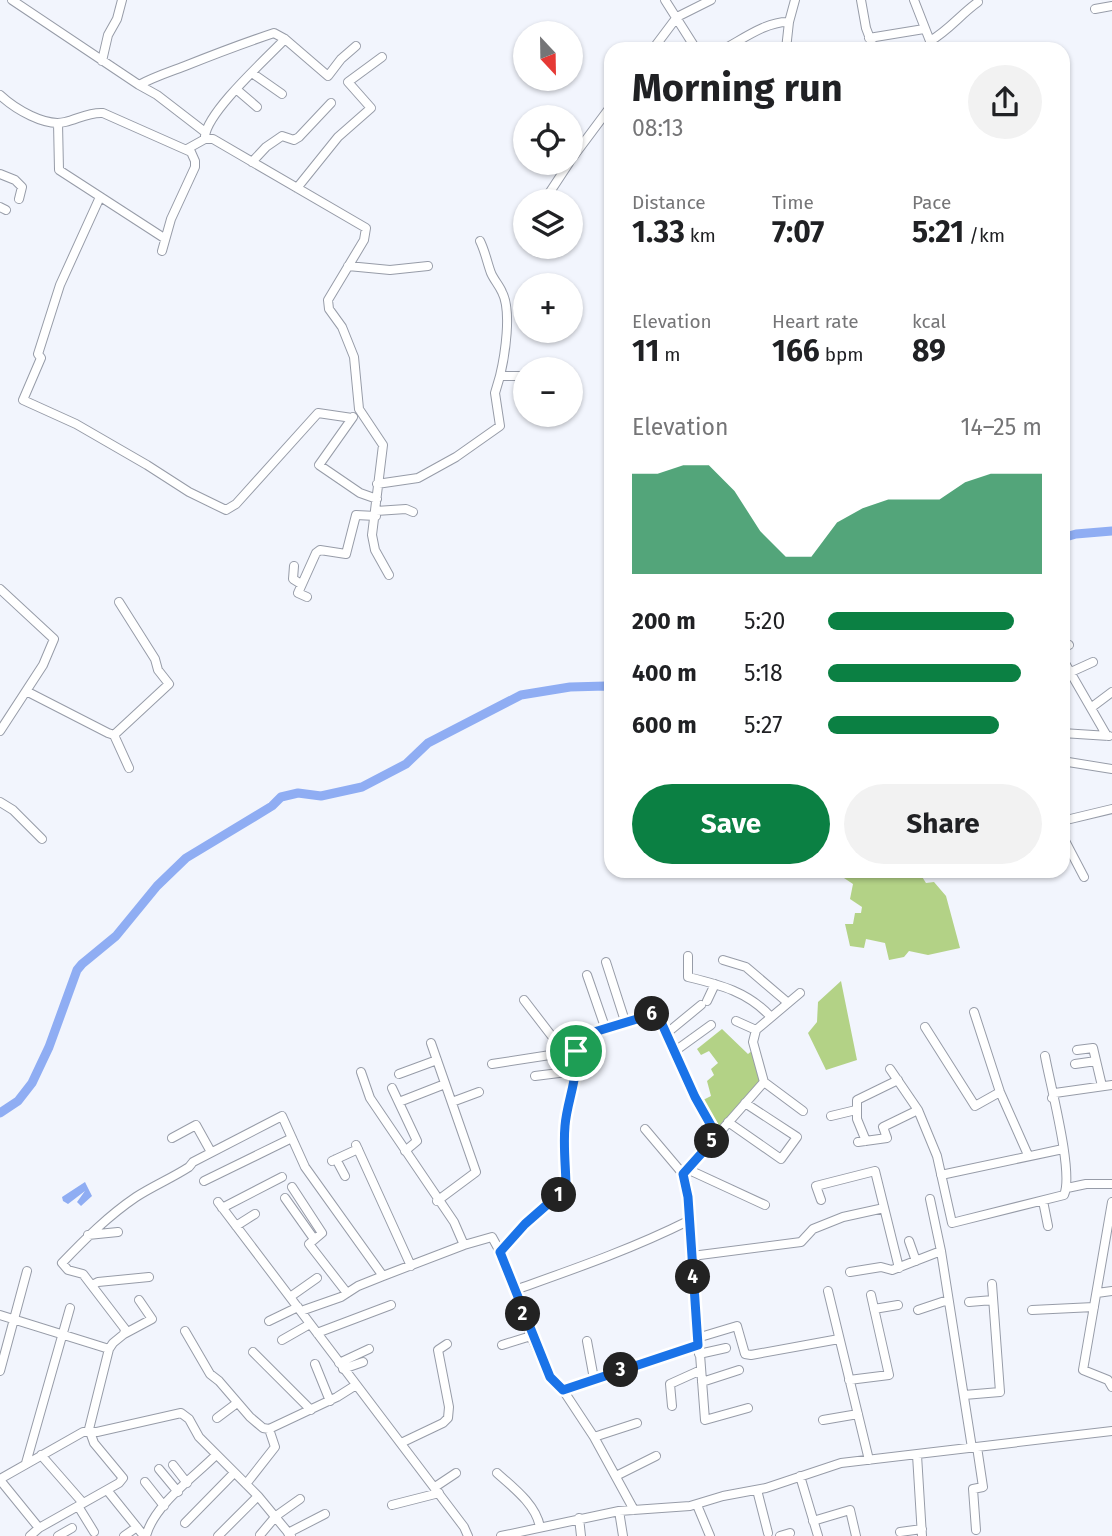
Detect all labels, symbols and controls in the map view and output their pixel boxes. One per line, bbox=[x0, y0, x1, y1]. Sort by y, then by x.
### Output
north arrow bbox=[513, 21, 583, 91]
map controls bbox=[513, 21, 583, 427]
text: Morning run bbox=[632, 65, 843, 111]
button: share bbox=[968, 65, 1042, 139]
button: locate bbox=[513, 105, 583, 175]
text: 08:13 bbox=[632, 114, 684, 142]
button: layers bbox=[513, 189, 583, 259]
text: Distance bbox=[632, 191, 706, 214]
text: Time bbox=[772, 191, 814, 214]
text: Pace bbox=[912, 191, 951, 214]
text: 1.33 bbox=[632, 214, 685, 250]
text: 7:07 bbox=[772, 214, 824, 250]
text: 5:21 bbox=[912, 214, 964, 250]
text: km bbox=[685, 224, 716, 247]
text: /km bbox=[964, 224, 1005, 247]
button: + bbox=[513, 273, 583, 343]
text: Elevation bbox=[632, 310, 712, 333]
text: Heart rate bbox=[772, 310, 859, 333]
text: kcal bbox=[912, 310, 946, 333]
text: 11 bbox=[632, 333, 659, 369]
text: 166 bbox=[772, 333, 820, 369]
text: 89 bbox=[912, 333, 946, 369]
text: m bbox=[659, 343, 681, 366]
text: bpm bbox=[820, 343, 864, 366]
button: − bbox=[513, 357, 583, 427]
text: Elevation bbox=[632, 413, 728, 441]
text: 14–25 m bbox=[961, 413, 1042, 441]
text: 200 m bbox=[632, 607, 696, 635]
text: 5:20 bbox=[744, 607, 785, 635]
text: 400 m bbox=[632, 659, 697, 687]
text: 5:18 bbox=[744, 659, 783, 687]
text: 600 m bbox=[632, 711, 697, 739]
text: 5:27 bbox=[744, 711, 782, 739]
button: Save bbox=[632, 784, 830, 864]
button: Share bbox=[844, 784, 1042, 864]
pin: 6 bbox=[634, 996, 670, 1032]
text: 6 bbox=[646, 1002, 657, 1025]
pin bbox=[546, 1021, 606, 1081]
icon: arrive bbox=[557, 1032, 595, 1070]
pin: 5 bbox=[694, 1124, 730, 1158]
text: 5 bbox=[706, 1129, 717, 1152]
pin: 1 bbox=[542, 1178, 576, 1212]
text: 1 bbox=[554, 1183, 563, 1206]
pin: 4 bbox=[676, 1260, 710, 1294]
text: 4 bbox=[687, 1265, 698, 1288]
pin: 2 bbox=[505, 1296, 540, 1332]
text: 2 bbox=[518, 1302, 527, 1325]
pin: 3 bbox=[604, 1352, 638, 1388]
text: 3 bbox=[616, 1358, 625, 1381]

